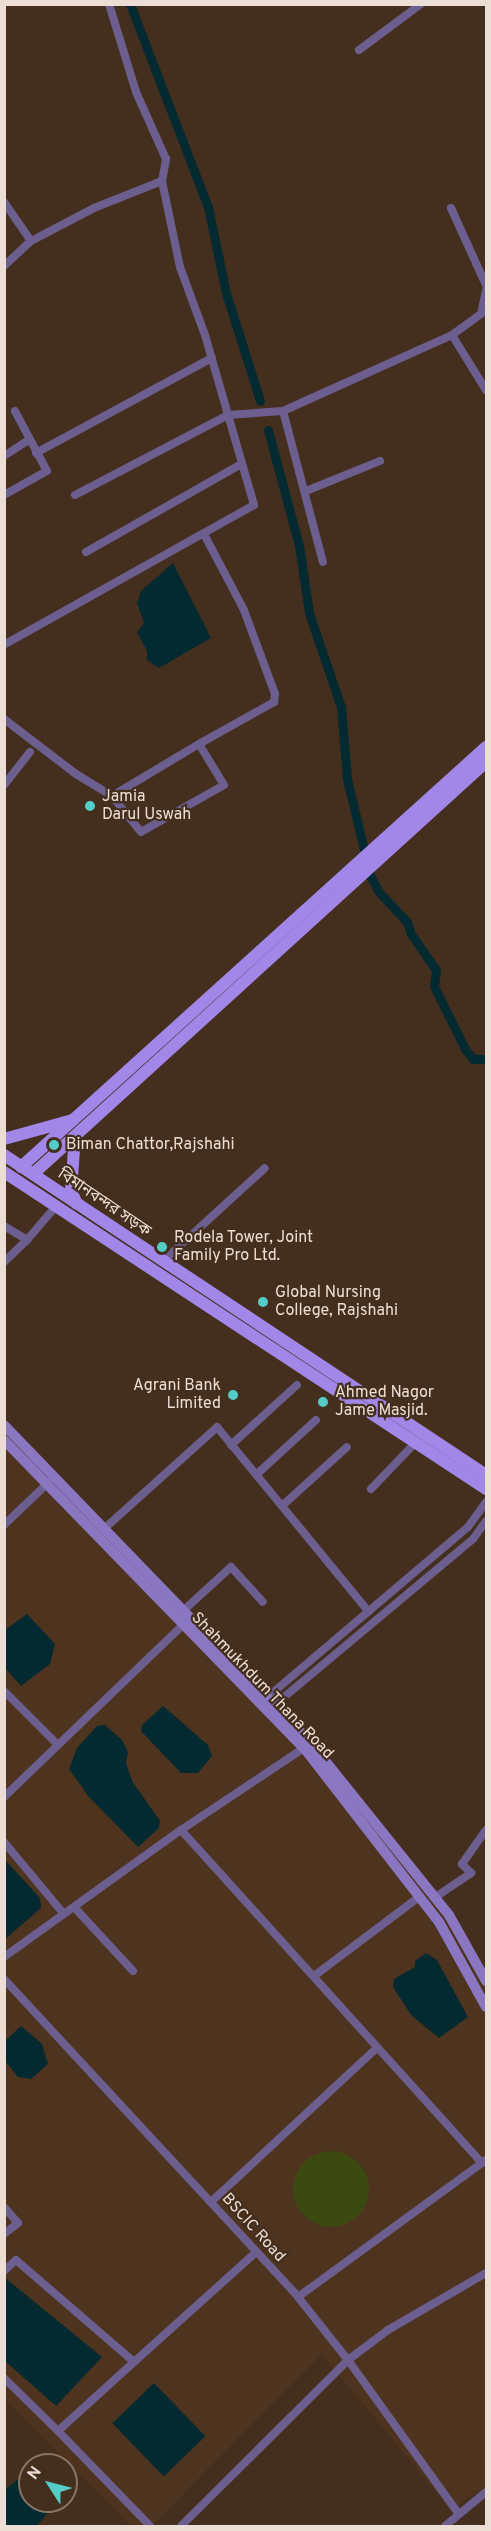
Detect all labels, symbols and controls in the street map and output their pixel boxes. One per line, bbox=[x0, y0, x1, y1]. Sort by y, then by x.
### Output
place label: Jamia Darul Uswah bbox=[102, 787, 191, 825]
marker: Jamia Darul Uswah bbox=[83, 799, 97, 813]
place label: Biman Chattor,Rajshahi bbox=[66, 1135, 235, 1155]
marker: Biman Chattor,Rajshahi bbox=[47, 1138, 61, 1152]
street label: বিমানবন্দর সড়ক bbox=[54, 1165, 154, 1241]
place label: Rodela Tower, Joint Family Pro Ltd. bbox=[174, 1228, 314, 1266]
marker: Rodela Tower, Joint Family Pro Ltd. bbox=[155, 1240, 169, 1254]
place label: Global Nursing College, Rajshahi bbox=[275, 1283, 398, 1321]
marker: Global Nursing College, Rajshahi bbox=[256, 1295, 270, 1309]
place label: Agrani Bank Limited bbox=[133, 1376, 221, 1414]
place label: Ahmed Nagor Jame Masjid. bbox=[335, 1383, 434, 1421]
marker: Agrani Bank Limited bbox=[226, 1388, 240, 1402]
marker: Ahmed Nagor Jame Masjid. bbox=[316, 1395, 330, 1409]
street label: Shahmukhdum Thana Road bbox=[187, 1608, 337, 1764]
street label: BSCIC Road bbox=[217, 2190, 289, 2266]
north arrow bbox=[18, 2453, 78, 2513]
text: N bbox=[24, 2463, 47, 2484]

